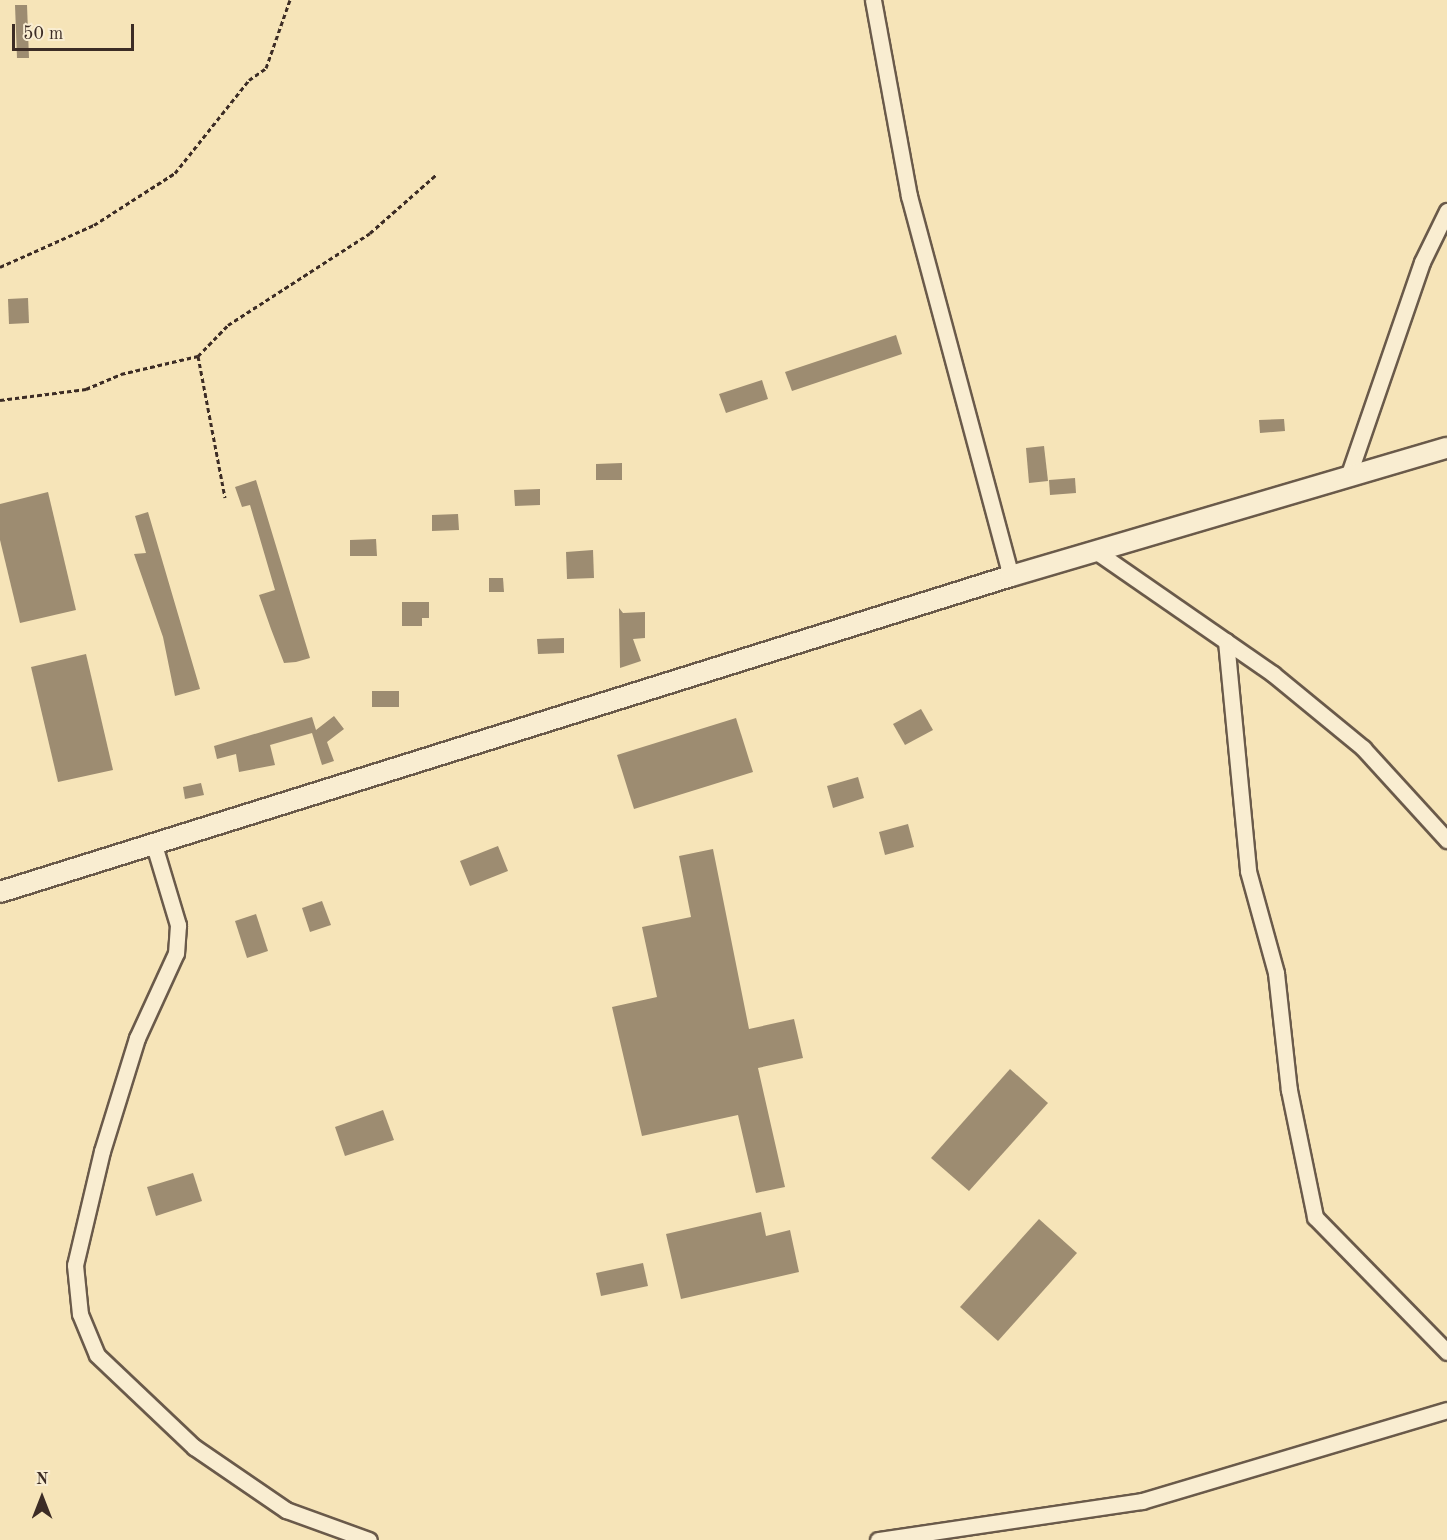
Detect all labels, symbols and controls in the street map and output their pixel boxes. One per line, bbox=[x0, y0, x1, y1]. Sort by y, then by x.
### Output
scale bar bbox=[15, 12, 136, 50]
text: 50 m bbox=[23, 25, 63, 43]
north arrow bbox=[12, 1468, 72, 1528]
text: N bbox=[36, 1472, 48, 1488]

